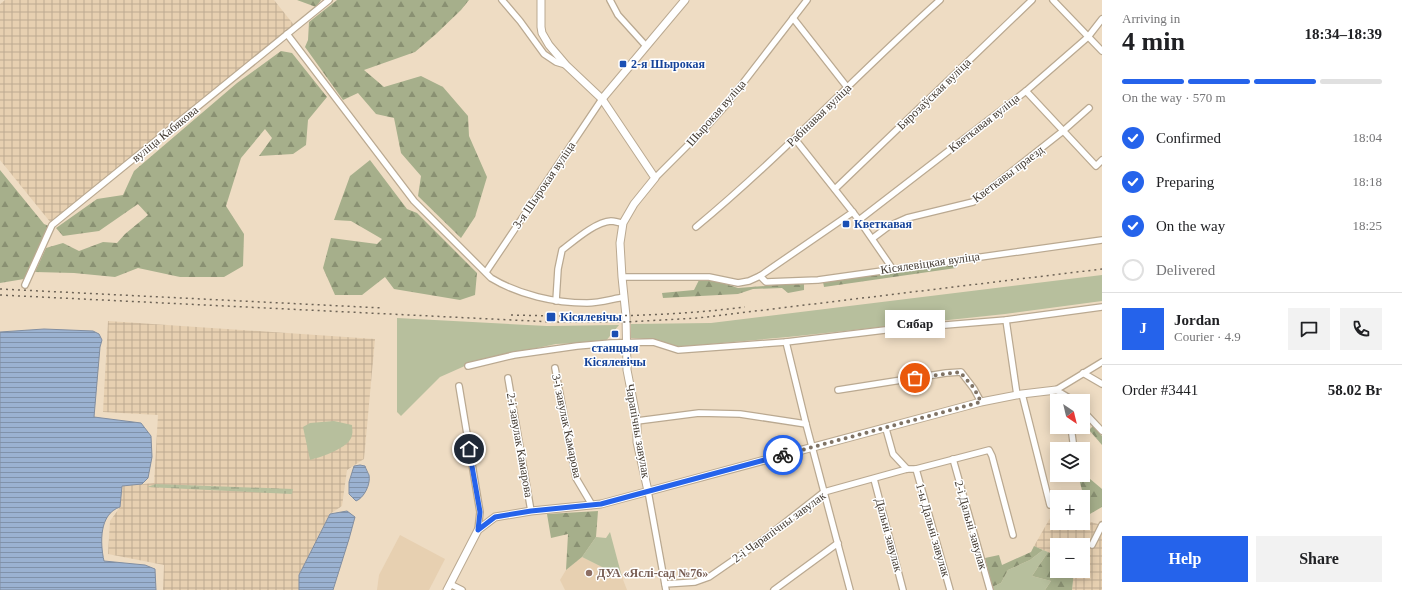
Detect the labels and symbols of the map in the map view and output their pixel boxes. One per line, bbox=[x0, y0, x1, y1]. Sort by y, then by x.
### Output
street label: Бярозаўская вуліца bbox=[894, 55, 974, 133]
place label: 2-я Шырокая bbox=[631, 57, 705, 71]
marker: 2-я Шырокая bbox=[618, 59, 628, 69]
street label: Шырокая вуліца bbox=[683, 76, 749, 149]
street label: Рабінавая вуліца bbox=[784, 80, 855, 149]
street label: Кветкавая вуліца bbox=[946, 91, 1023, 155]
street label: вуліца Кабякова bbox=[129, 103, 202, 165]
street label: 3-я Шырокая вуліца bbox=[510, 138, 579, 231]
street label: Кветкавы праезд bbox=[970, 143, 1046, 205]
place label: Кветкавая bbox=[854, 217, 913, 231]
marker: Кветкавая bbox=[841, 219, 851, 229]
street label: Кісялевіцкая вуліца bbox=[879, 249, 981, 277]
place label: Кісялевічы bbox=[560, 310, 622, 324]
callout: Сябар bbox=[885, 310, 945, 338]
marker: Кісялевічы bbox=[545, 311, 557, 323]
marker: станцыя Кісялевічы bbox=[610, 329, 620, 339]
place label: станцыя Кісялевічы bbox=[584, 341, 647, 369]
pin bbox=[898, 361, 932, 395]
street label: 3-і завулак Камарова bbox=[549, 373, 585, 480]
street label: Чарапічны завулак bbox=[623, 383, 653, 479]
street label: 2-і завулак Камарова bbox=[504, 392, 536, 499]
north arrow bbox=[1050, 394, 1090, 434]
pin bbox=[452, 432, 486, 466]
courier bbox=[763, 435, 803, 475]
street label: 2-і Дальні завулак bbox=[952, 479, 990, 571]
street label: 1-ы Дальні завулак bbox=[913, 482, 953, 579]
street label: 2-і Чарапічны завулак bbox=[730, 488, 828, 566]
street label: Дальні завулак bbox=[872, 497, 906, 574]
place label: ДУА «Яслі-сад №76» bbox=[597, 566, 708, 580]
marker: ДУА «Яслі-сад №76» bbox=[584, 568, 594, 578]

